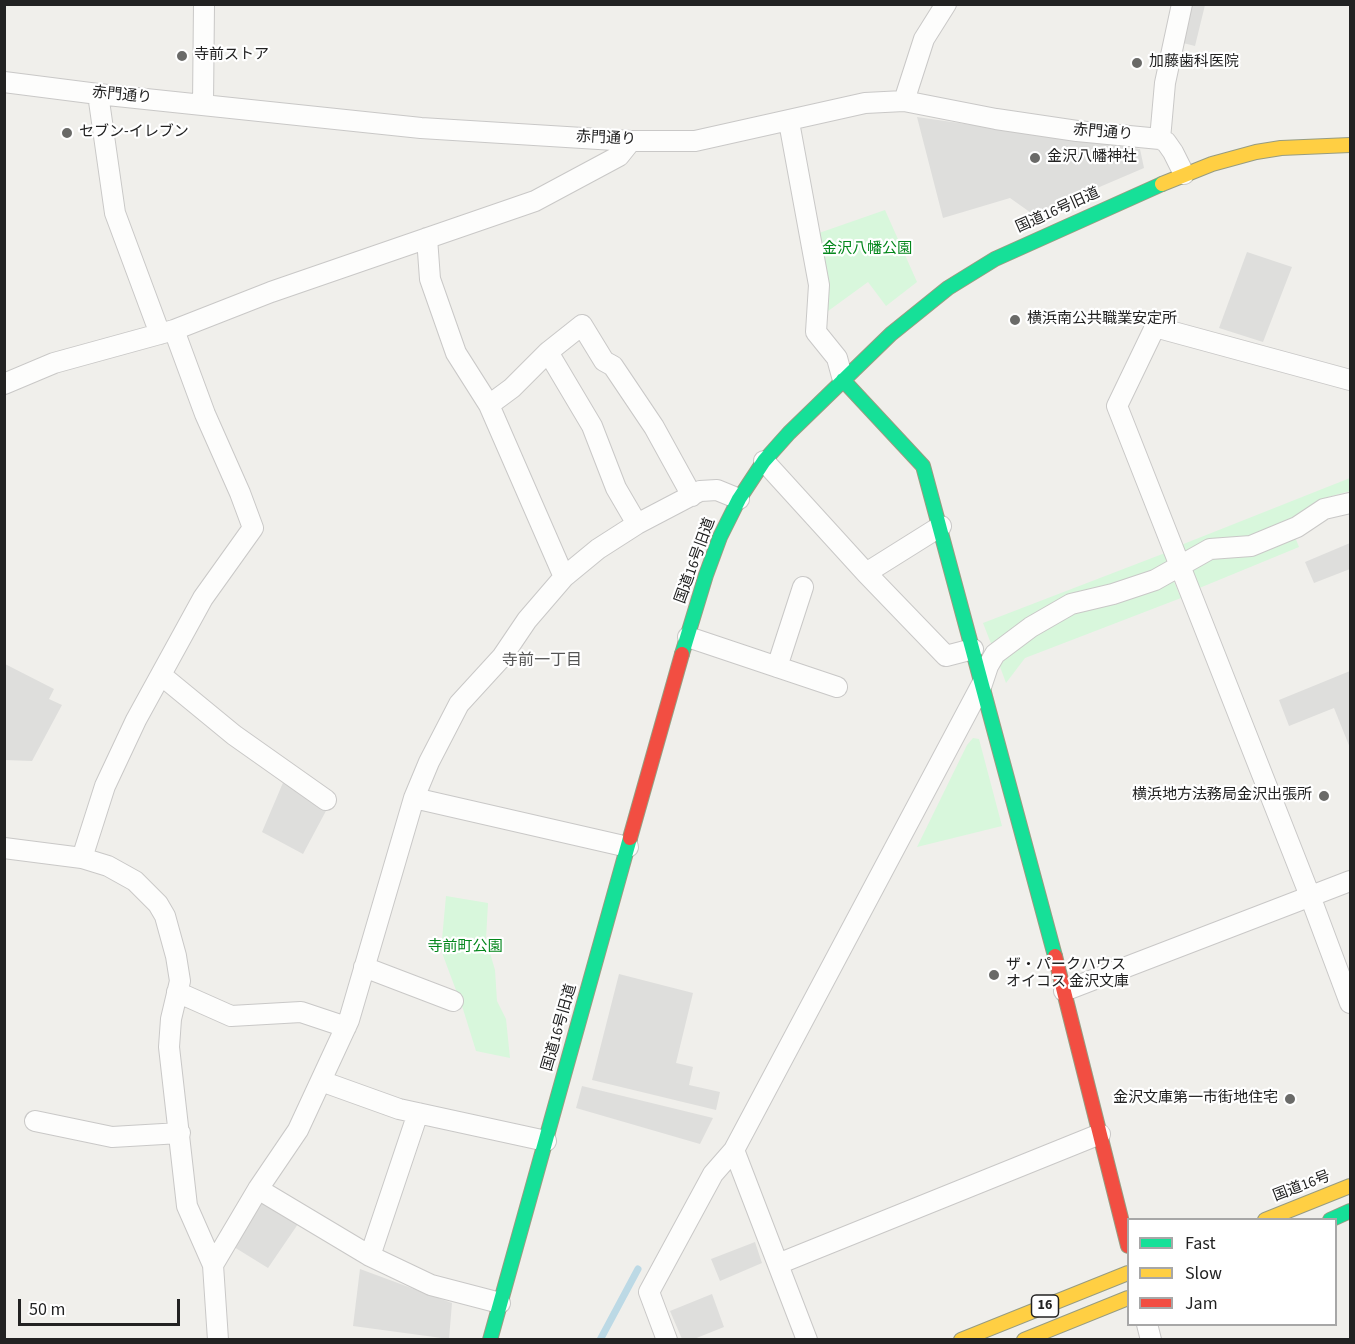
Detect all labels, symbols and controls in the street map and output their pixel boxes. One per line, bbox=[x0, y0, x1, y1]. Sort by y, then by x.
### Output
place label: 寺前ストア bbox=[194, 47, 269, 65]
marker: 寺前ストア bbox=[175, 49, 189, 63]
place label: 加藤歯科医院 bbox=[1149, 54, 1239, 72]
marker: 加藤歯科医院 bbox=[1130, 56, 1144, 70]
street label: 赤門通り bbox=[91, 84, 153, 108]
street label: 赤門通り bbox=[1072, 121, 1134, 145]
place label: セブン-イレブン bbox=[79, 124, 189, 142]
marker: セブン-イレブン bbox=[60, 126, 74, 140]
street label: 赤門通り bbox=[576, 128, 636, 150]
place label: 金沢八幡神社 bbox=[1047, 149, 1137, 167]
marker: 金沢八幡神社 bbox=[1028, 151, 1042, 165]
street label: 国道16号旧道 bbox=[1013, 184, 1103, 238]
park label: 金沢八幡公園 bbox=[822, 241, 912, 259]
place label: 横浜南公共職業安定所 bbox=[1027, 311, 1177, 329]
marker: 横浜南公共職業安定所 bbox=[1008, 313, 1022, 327]
street label: 国道16号旧道 bbox=[672, 516, 720, 606]
district label: 寺前一丁目 bbox=[502, 651, 582, 671]
place label: 横浜地方法務局金沢出張所 bbox=[1132, 787, 1312, 805]
marker: 横浜地方法務局金沢出張所 bbox=[1317, 789, 1331, 803]
park label: 寺前町公園 bbox=[428, 939, 502, 957]
place label: ザ・パークハウス オイコス 金沢文庫 bbox=[1006, 957, 1129, 992]
marker: ザ・パークハウス オイコス 金沢文庫 bbox=[987, 968, 1001, 982]
street label: 国道16号旧道 bbox=[539, 982, 581, 1074]
place label: 金沢文庫第一市街地住宅 bbox=[1113, 1090, 1278, 1108]
marker: 金沢文庫第一市街地住宅 bbox=[1283, 1092, 1297, 1106]
street label: 国道16号 bbox=[1271, 1168, 1333, 1206]
legend bbox=[1127, 1218, 1337, 1326]
text: Fast bbox=[1185, 1231, 1216, 1256]
text: Slow bbox=[1185, 1261, 1222, 1286]
scale bar bbox=[21, 1287, 183, 1325]
text: Jam bbox=[1185, 1291, 1218, 1316]
road number: 16 bbox=[1032, 1295, 1058, 1317]
text: 50 m bbox=[29, 1297, 65, 1322]

